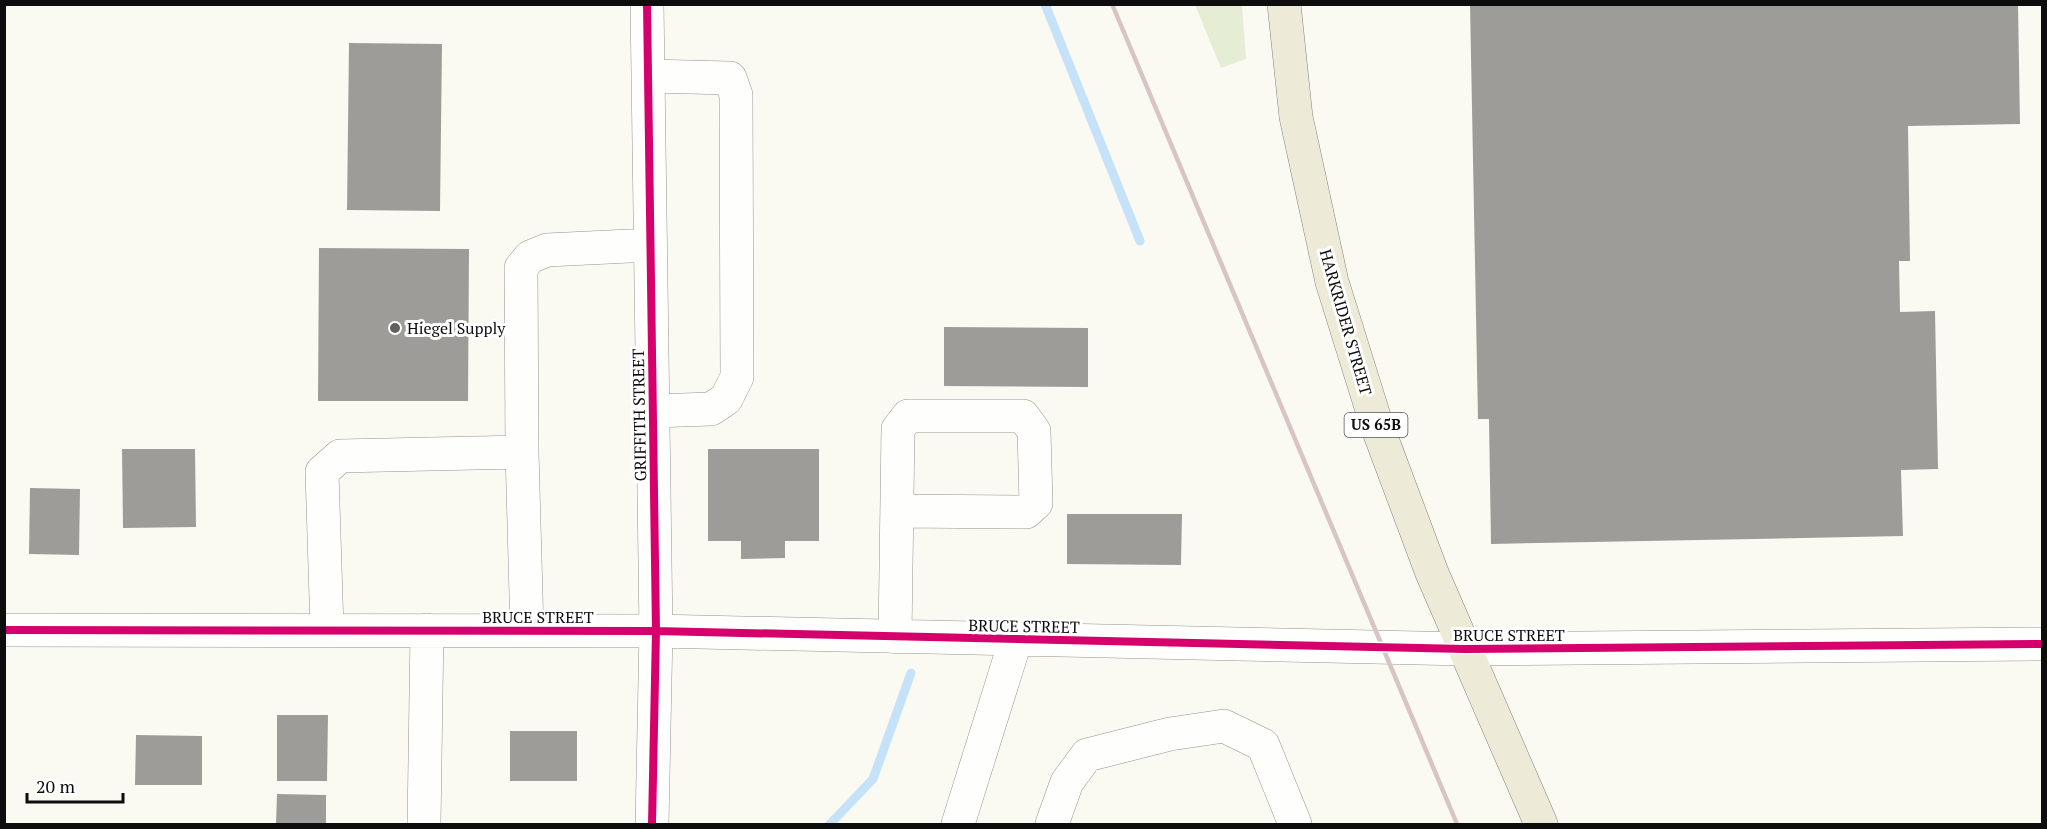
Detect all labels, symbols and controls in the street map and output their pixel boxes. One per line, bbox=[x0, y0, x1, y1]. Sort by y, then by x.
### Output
street label: HARKRIDER STREET bbox=[1315, 246, 1377, 398]
place label: Hiegel Supply bbox=[407, 317, 506, 339]
marker: Hiegel Supply bbox=[388, 321, 402, 335]
street label: GRIFFITH STREET bbox=[627, 348, 651, 481]
road number: US 65B bbox=[1344, 413, 1408, 437]
street label: BRUCE STREET bbox=[482, 606, 594, 628]
street label: BRUCE STREET bbox=[968, 614, 1080, 638]
street label: BRUCE STREET bbox=[1453, 624, 1565, 646]
scale bar bbox=[27, 766, 123, 804]
text: 20 m bbox=[36, 774, 76, 798]

